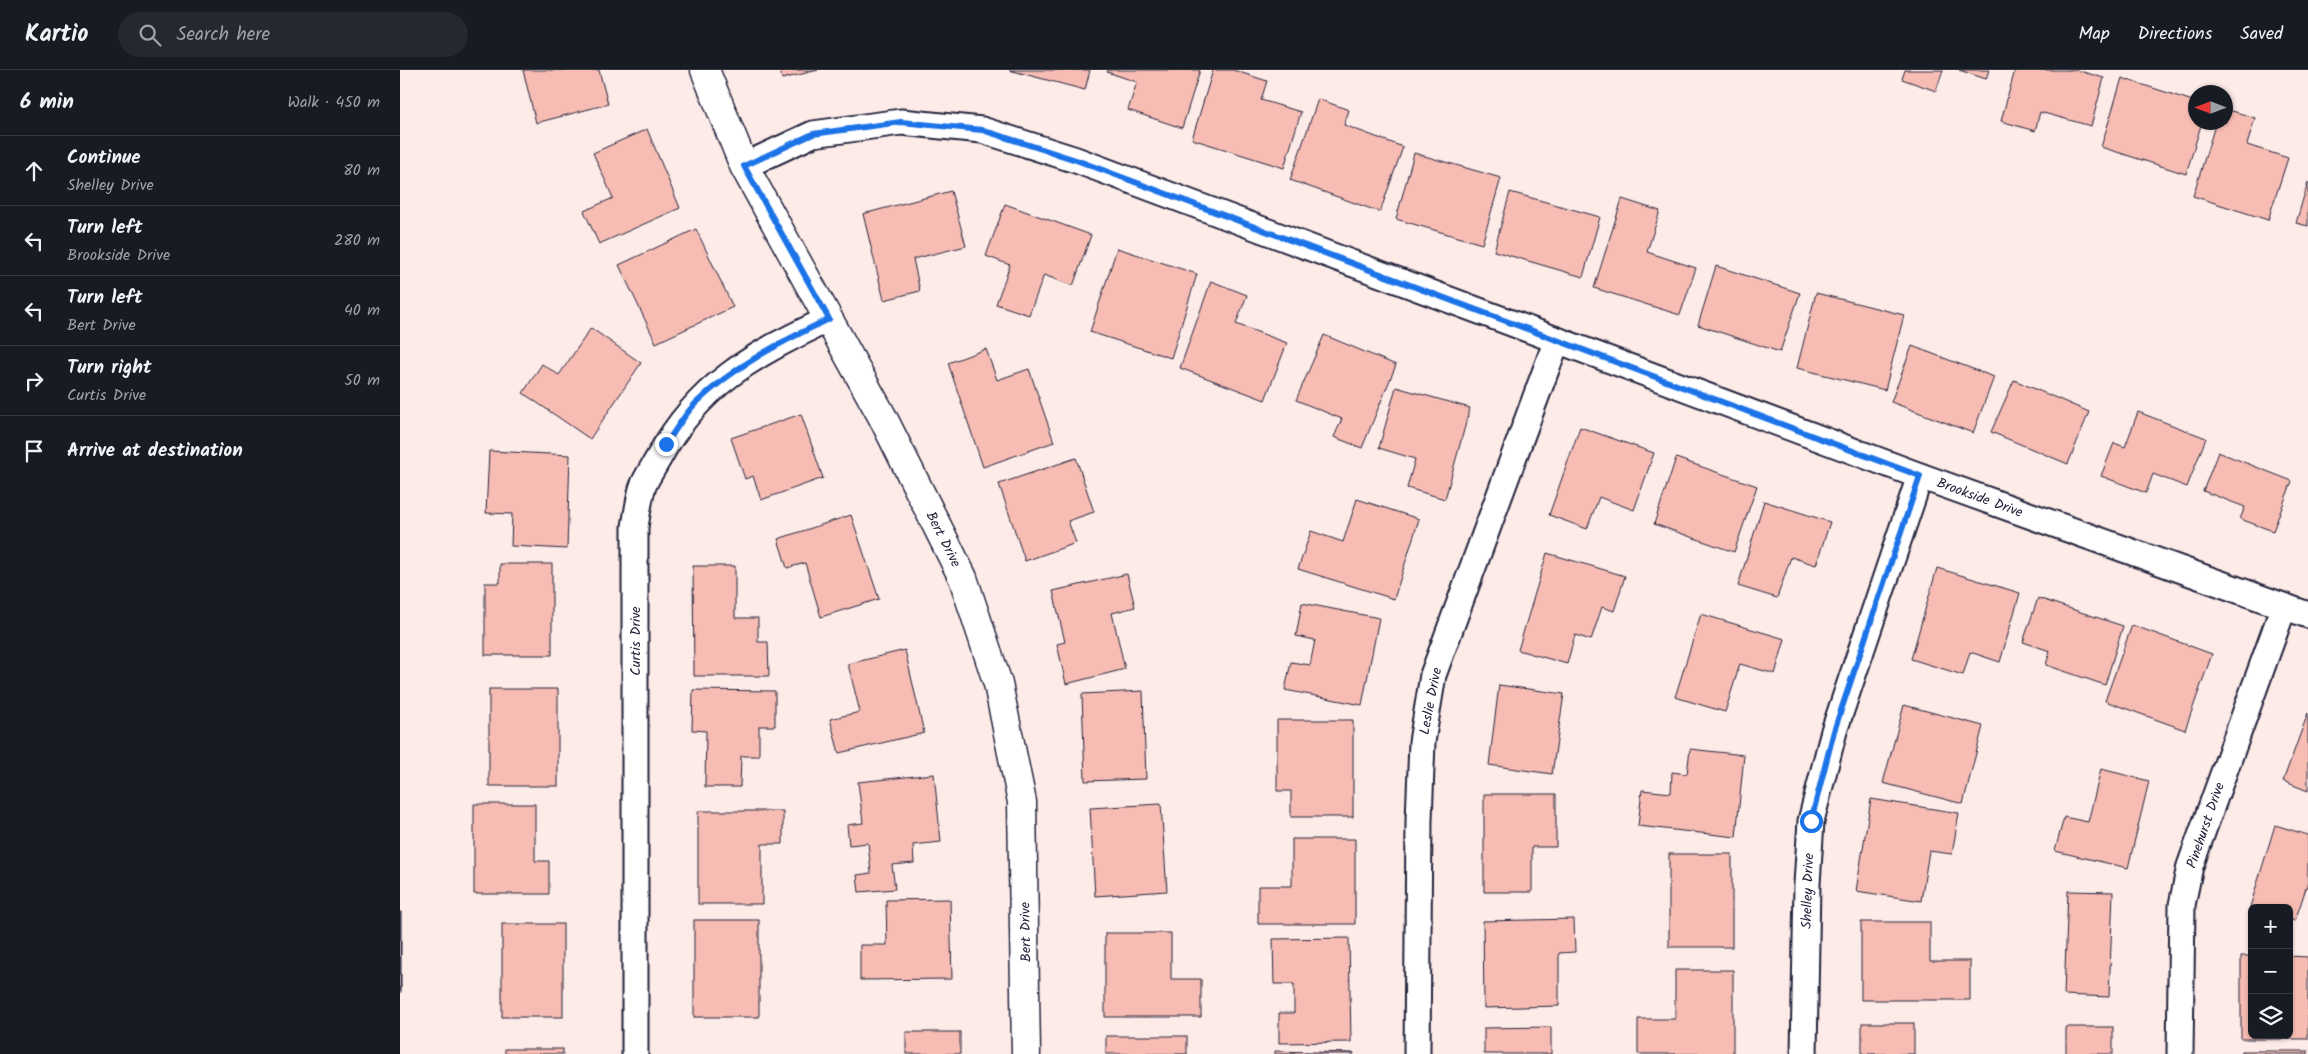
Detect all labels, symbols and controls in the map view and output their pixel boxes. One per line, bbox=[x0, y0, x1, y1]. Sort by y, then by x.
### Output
search box bbox=[118, 12, 468, 57]
text: Kartio bbox=[25, 15, 88, 54]
text: Search here bbox=[176, 20, 270, 50]
text: Map bbox=[2078, 20, 2110, 49]
text: Directions bbox=[2138, 20, 2212, 49]
text: Saved bbox=[2240, 20, 2283, 49]
icon: search bbox=[136, 21, 164, 49]
north arrow bbox=[2188, 85, 2233, 130]
text: 6 min bbox=[20, 86, 74, 119]
text: Walk · 450 m bbox=[287, 90, 380, 115]
text: Continue bbox=[67, 143, 140, 173]
icon: ahead bbox=[20, 157, 48, 185]
text: 80 m bbox=[343, 158, 380, 183]
text: Shelley Drive bbox=[67, 173, 154, 198]
text: Turn left bbox=[67, 213, 142, 243]
icon: left bbox=[20, 227, 48, 255]
text: 280 m bbox=[334, 228, 380, 253]
text: Brookside Drive bbox=[67, 243, 170, 268]
text: Turn left bbox=[67, 283, 142, 313]
icon: left bbox=[20, 297, 48, 325]
text: 40 m bbox=[344, 298, 380, 323]
text: Bert Drive bbox=[67, 313, 136, 338]
text: Turn right bbox=[67, 353, 152, 383]
icon: right bbox=[20, 367, 48, 395]
text: 50 m bbox=[344, 368, 380, 393]
text: Curtis Drive bbox=[67, 383, 146, 408]
route end bbox=[655, 433, 678, 456]
text: Arrive at destination bbox=[67, 436, 243, 466]
icon: arrive bbox=[20, 437, 48, 465]
street label: Brookside Drive bbox=[1934, 472, 2026, 524]
street label: Bert Drive bbox=[920, 508, 967, 572]
street label: Curtis Drive bbox=[625, 606, 647, 676]
street label: Leslie Drive bbox=[1414, 665, 1448, 737]
street label: Pinehurst Drive bbox=[2181, 779, 2231, 871]
route start bbox=[1800, 810, 1823, 833]
street label: Shelley Drive bbox=[1796, 852, 1820, 929]
street label: Bert Drive bbox=[1014, 901, 1038, 962]
map controls bbox=[2248, 904, 2293, 1039]
button: + bbox=[2248, 904, 2293, 949]
button: − bbox=[2248, 949, 2293, 994]
button: layers bbox=[2248, 994, 2293, 1039]

